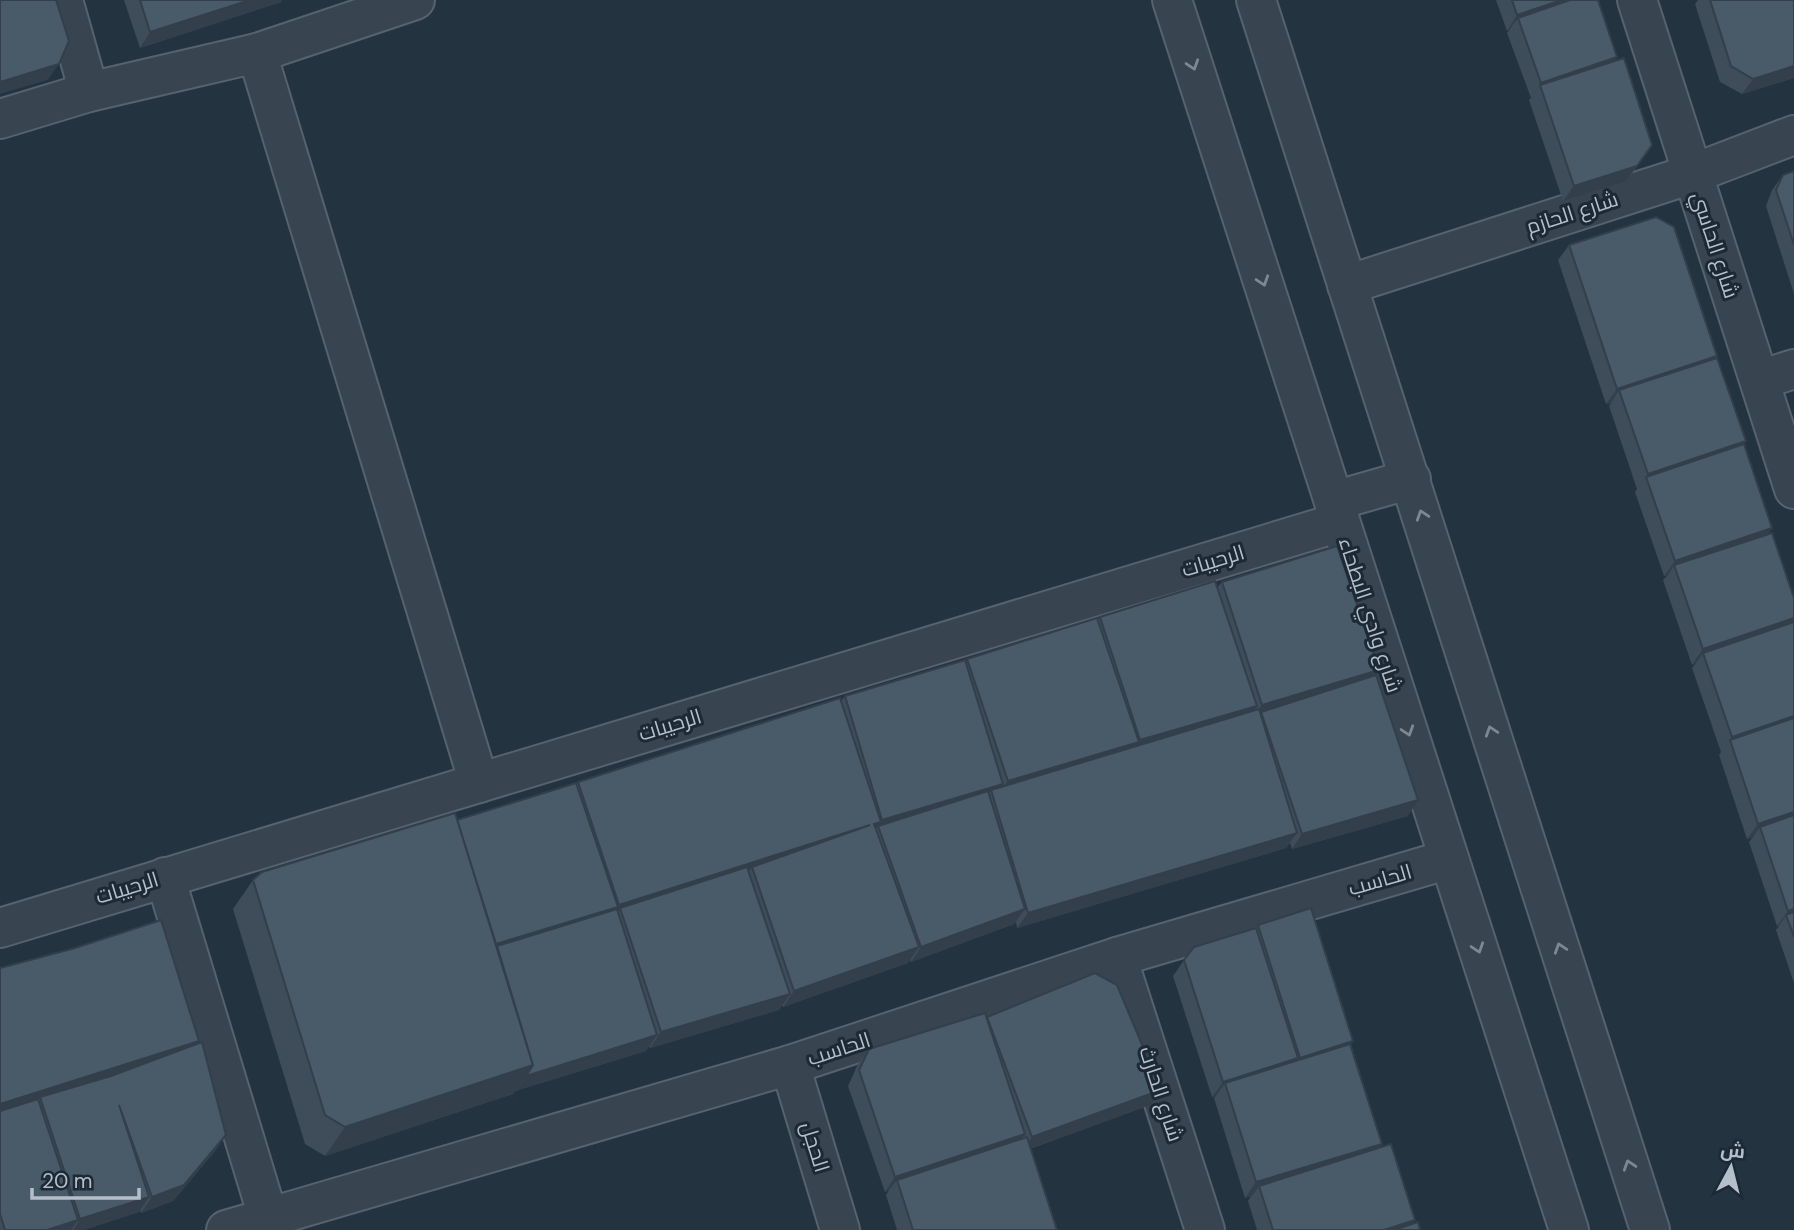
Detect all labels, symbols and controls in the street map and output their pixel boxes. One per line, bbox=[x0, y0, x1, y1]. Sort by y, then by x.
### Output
one-way arrow bbox=[1185, 58, 1199, 71]
street label: شارع الحازم bbox=[1522, 185, 1622, 241]
street label: شارع الحاسي bbox=[1684, 188, 1745, 302]
one-way arrow bbox=[1255, 275, 1269, 287]
one-way arrow bbox=[1416, 509, 1430, 521]
street label: شارع وادي البطحاء bbox=[1330, 534, 1408, 697]
street label: الرحيبات bbox=[1178, 538, 1248, 584]
street label: الرحيبات bbox=[635, 702, 705, 748]
one-way arrow bbox=[1400, 724, 1414, 737]
one-way arrow bbox=[1485, 726, 1499, 738]
street label: الحاسب bbox=[1345, 858, 1415, 902]
street label: الرحيبات bbox=[92, 865, 162, 911]
one-way arrow bbox=[1469, 941, 1484, 953]
one-way arrow bbox=[1554, 943, 1568, 955]
street label: الحاسب bbox=[804, 1026, 874, 1072]
street label: شارع الحارث bbox=[1132, 1043, 1190, 1145]
street label: الحجل bbox=[794, 1118, 836, 1176]
north arrow bbox=[1696, 1132, 1766, 1202]
text: ش bbox=[1719, 1137, 1747, 1165]
scale bar bbox=[32, 1156, 138, 1200]
one-way arrow bbox=[1623, 1159, 1637, 1172]
text: 20 m bbox=[42, 1167, 93, 1195]

